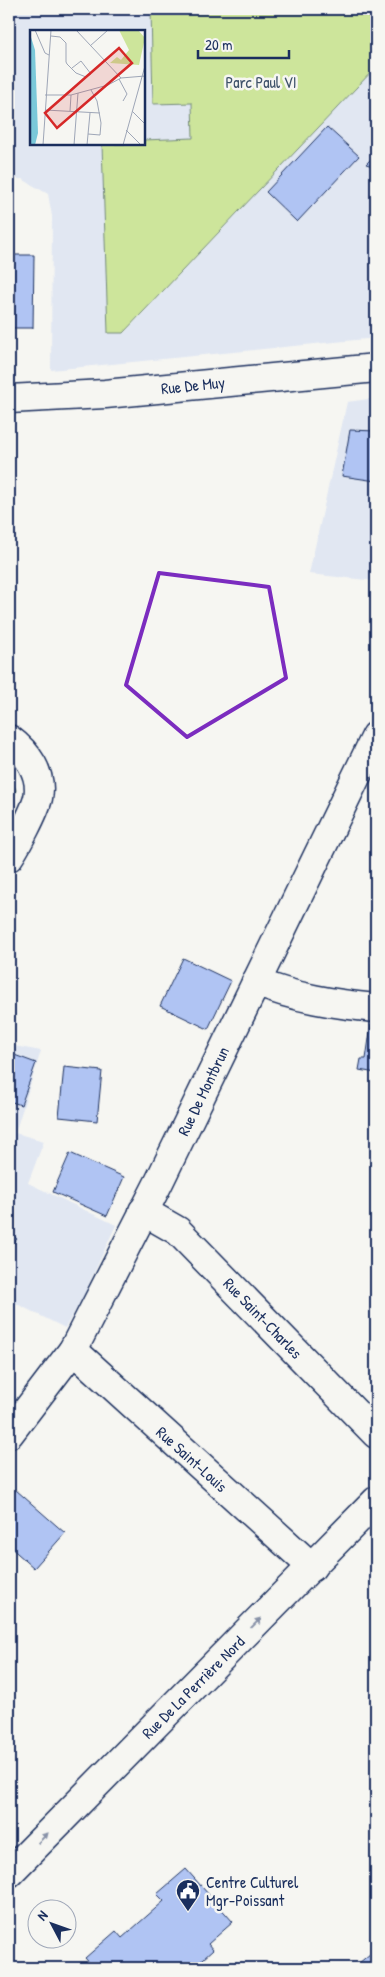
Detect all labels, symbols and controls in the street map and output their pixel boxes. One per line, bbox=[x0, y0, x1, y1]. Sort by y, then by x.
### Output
scale bar bbox=[198, 28, 289, 60]
inset map bbox=[30, 30, 145, 145]
text: 20 m bbox=[205, 34, 232, 55]
park label: Parc Paul VI bbox=[225, 71, 297, 93]
street label: Rue De Muy bbox=[160, 371, 226, 399]
street label: Rue De Montbrun bbox=[172, 1043, 234, 1139]
street label: Rue Saint-Charles bbox=[219, 1273, 307, 1363]
street label: Rue Saint-Louis bbox=[152, 1421, 232, 1497]
one-way arrow bbox=[250, 1617, 262, 1629]
street label: Rue De La Perrière Nord bbox=[137, 1631, 249, 1743]
one-way arrow bbox=[37, 1832, 49, 1844]
place label: Centre Culturel Mgr-Poissant bbox=[206, 1871, 299, 1911]
public building icon: Centre Culturel Mgr-Poissant bbox=[175, 1878, 201, 1912]
north arrow bbox=[28, 1900, 78, 1950]
text: N bbox=[32, 1906, 52, 1924]

